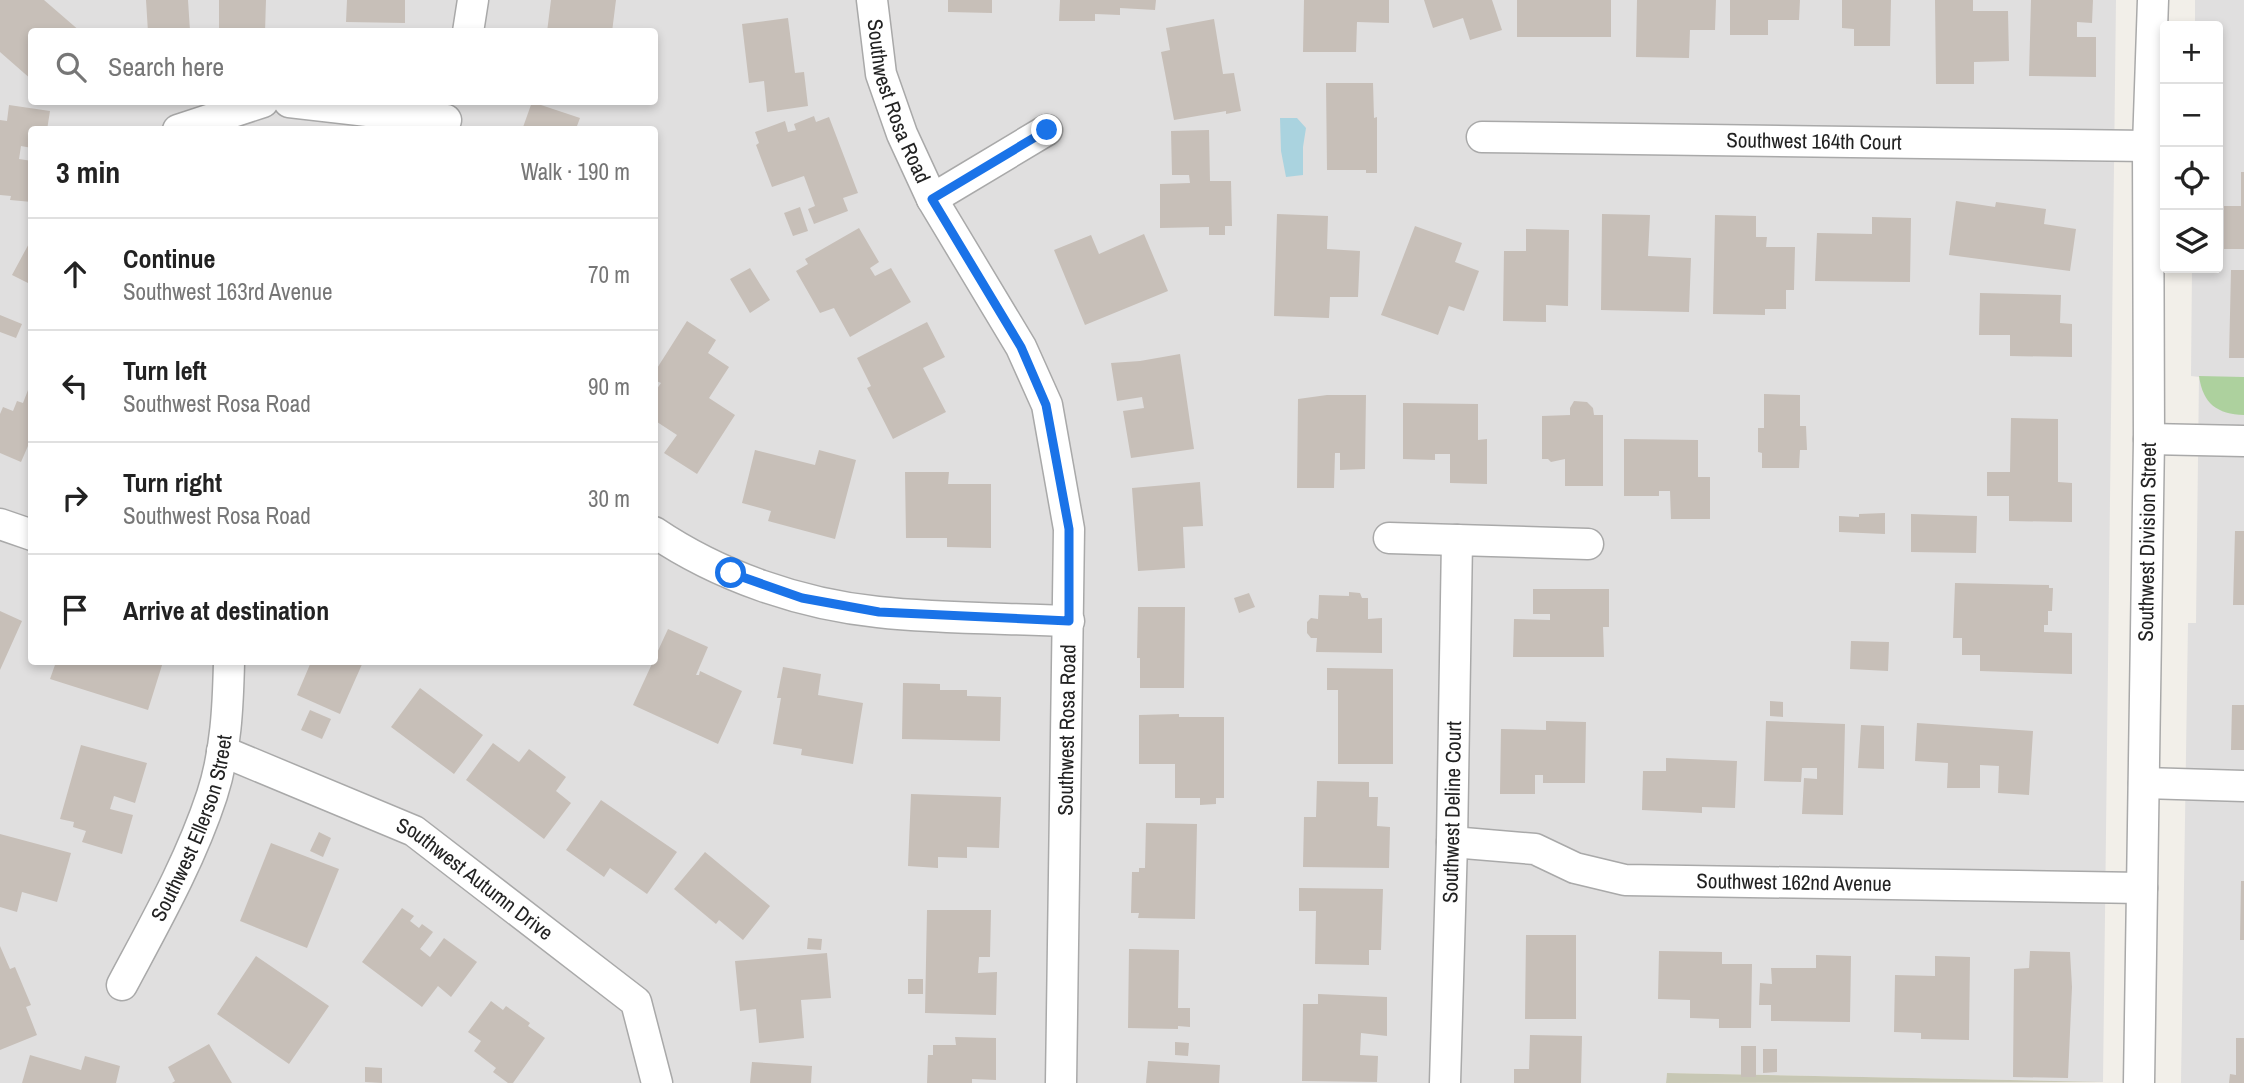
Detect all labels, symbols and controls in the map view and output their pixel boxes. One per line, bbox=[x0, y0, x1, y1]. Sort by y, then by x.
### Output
street label: Southwest Rosa Road bbox=[860, 17, 938, 188]
map controls bbox=[2160, 21, 2223, 273]
button: + bbox=[2160, 21, 2223, 84]
search box bbox=[28, 28, 658, 105]
icon: search bbox=[52, 48, 90, 86]
text: Search here bbox=[108, 49, 224, 84]
button: − bbox=[2160, 84, 2223, 147]
route end bbox=[1031, 114, 1062, 145]
street label: Southwest 164th Court bbox=[1726, 125, 1902, 157]
button: locate bbox=[2160, 147, 2223, 210]
text: 3 min bbox=[56, 152, 120, 192]
text: Walk · 190 m bbox=[521, 156, 630, 187]
button: layers bbox=[2160, 210, 2223, 273]
text: Continue bbox=[123, 241, 215, 276]
icon: ahead bbox=[56, 255, 94, 293]
text: 70 m bbox=[588, 259, 630, 290]
text: Southwest 163rd Avenue bbox=[123, 276, 332, 307]
text: Turn left bbox=[123, 353, 207, 388]
icon: left bbox=[56, 367, 94, 405]
text: 90 m bbox=[588, 371, 630, 402]
text: Southwest Rosa Road bbox=[123, 388, 311, 419]
street label: Southwest Division Street bbox=[2131, 442, 2163, 642]
text: Turn right bbox=[123, 465, 222, 500]
icon: right bbox=[56, 479, 94, 517]
text: 30 m bbox=[588, 483, 630, 514]
text: Southwest Rosa Road bbox=[123, 500, 311, 531]
route start bbox=[715, 557, 746, 588]
icon: arrive bbox=[56, 591, 94, 629]
text: Arrive at destination bbox=[123, 593, 329, 628]
street label: Southwest Rosa Road bbox=[1051, 644, 1082, 816]
street label: Southwest Deline Court bbox=[1435, 721, 1468, 903]
street label: Southwest Ellerson Street bbox=[144, 733, 239, 926]
street label: Southwest Autumn Drive bbox=[392, 810, 559, 947]
street label: Southwest 162nd Avenue bbox=[1696, 866, 1892, 898]

